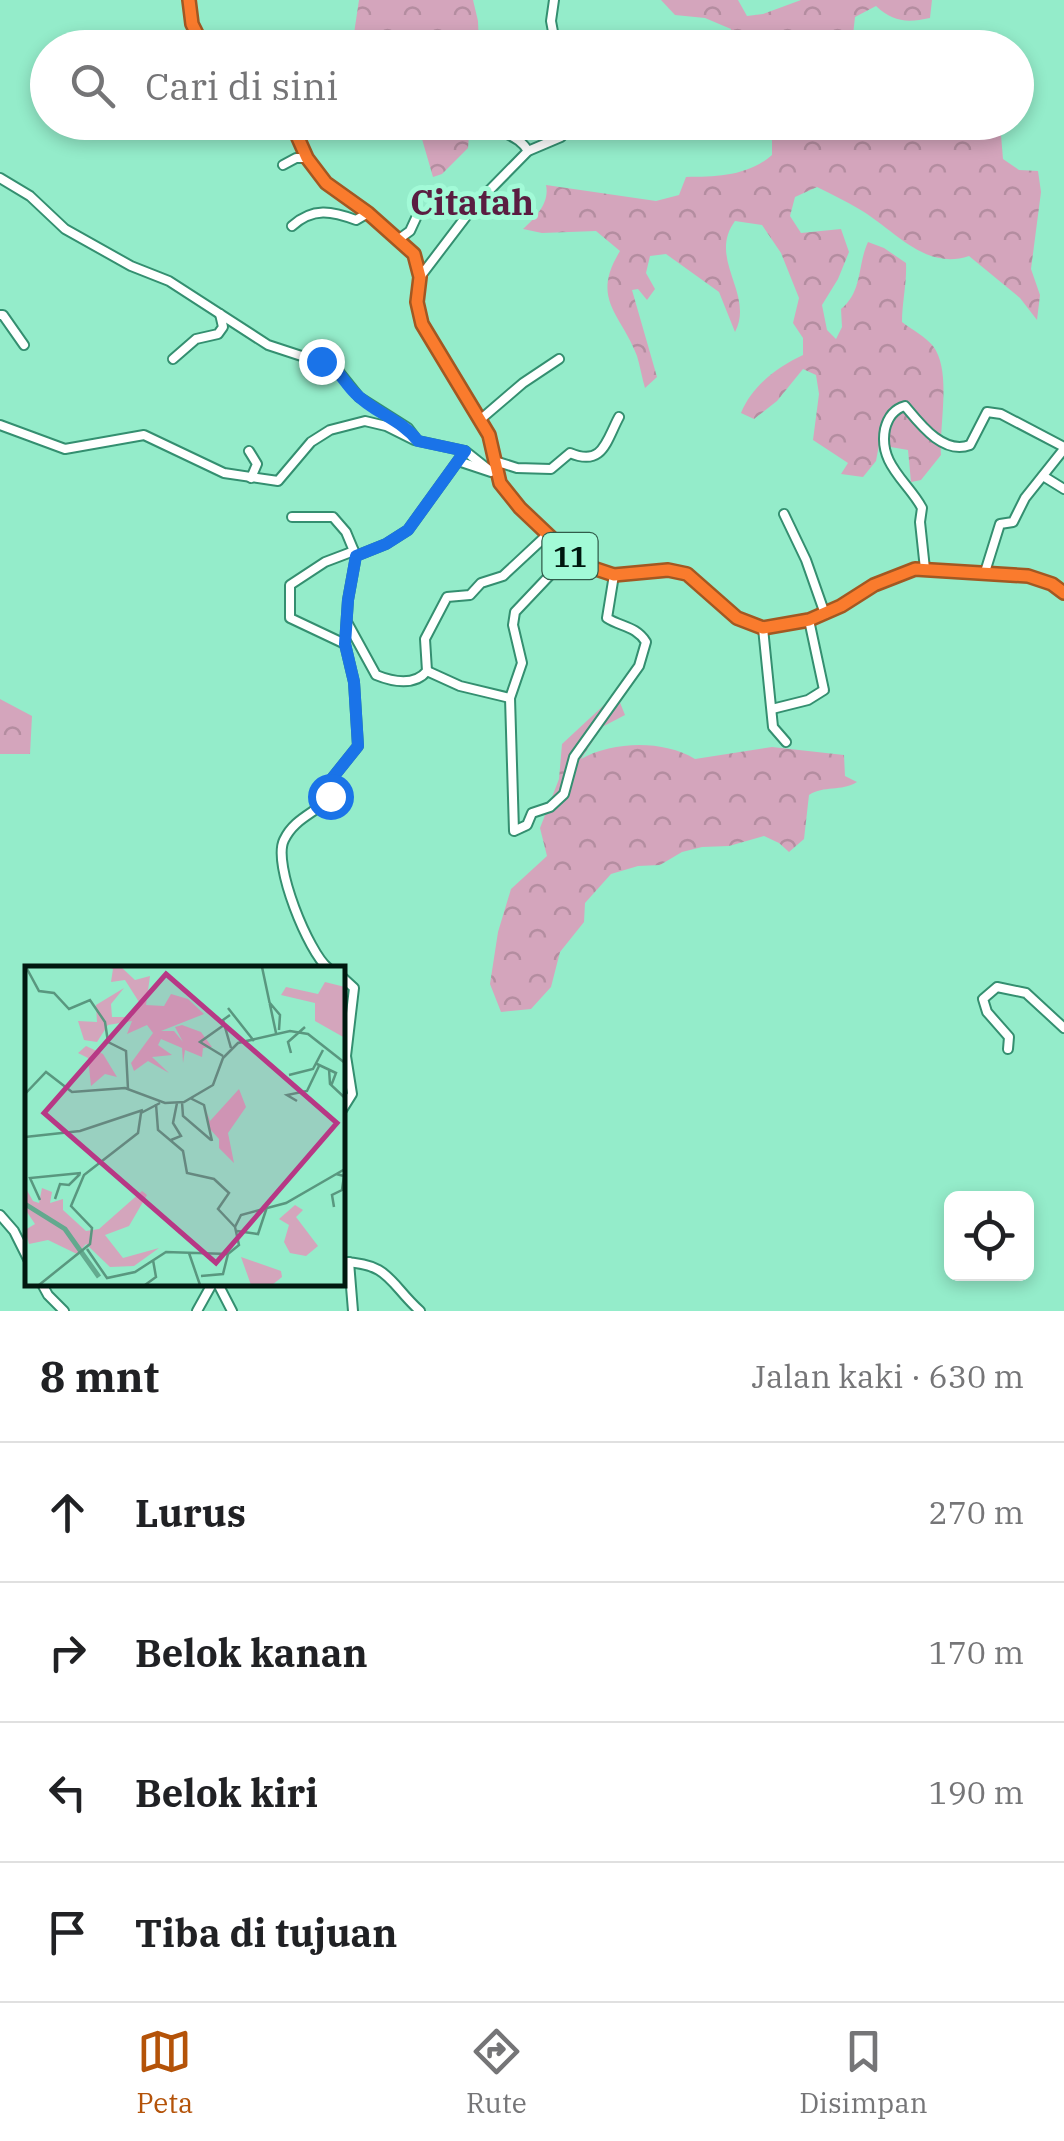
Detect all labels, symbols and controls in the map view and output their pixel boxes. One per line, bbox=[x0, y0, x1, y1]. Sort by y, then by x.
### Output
search box bbox=[30, 30, 1034, 140]
icon: search bbox=[65, 58, 120, 113]
text: Cari di sini bbox=[145, 61, 338, 110]
district label: Citatah bbox=[410, 179, 534, 225]
route end bbox=[299, 339, 345, 385]
road number: 11 bbox=[542, 533, 598, 579]
route start bbox=[308, 774, 354, 820]
inset map bbox=[25, 966, 345, 1286]
map controls bbox=[944, 1191, 1034, 1281]
button: locate bbox=[944, 1191, 1034, 1281]
text: 8 mnt bbox=[40, 1349, 159, 1404]
text: Jalan kaki · 630 m bbox=[751, 1355, 1024, 1397]
icon: ahead bbox=[40, 1485, 95, 1540]
text: Lurus bbox=[135, 1488, 246, 1537]
text: 270 m bbox=[928, 1491, 1024, 1533]
icon: right bbox=[40, 1625, 95, 1680]
text: Belok kanan bbox=[135, 1628, 368, 1677]
text: 170 m bbox=[928, 1631, 1024, 1673]
icon: left bbox=[40, 1765, 95, 1820]
text: Belok kiri bbox=[135, 1768, 318, 1817]
text: 190 m bbox=[928, 1771, 1024, 1813]
icon: arrive bbox=[40, 1905, 95, 1960]
text: Tiba di tujuan bbox=[135, 1908, 397, 1957]
tab: Peta bbox=[136, 2024, 193, 2121]
tab: Rute bbox=[466, 2024, 527, 2121]
tab: Disimpan bbox=[799, 2024, 928, 2121]

